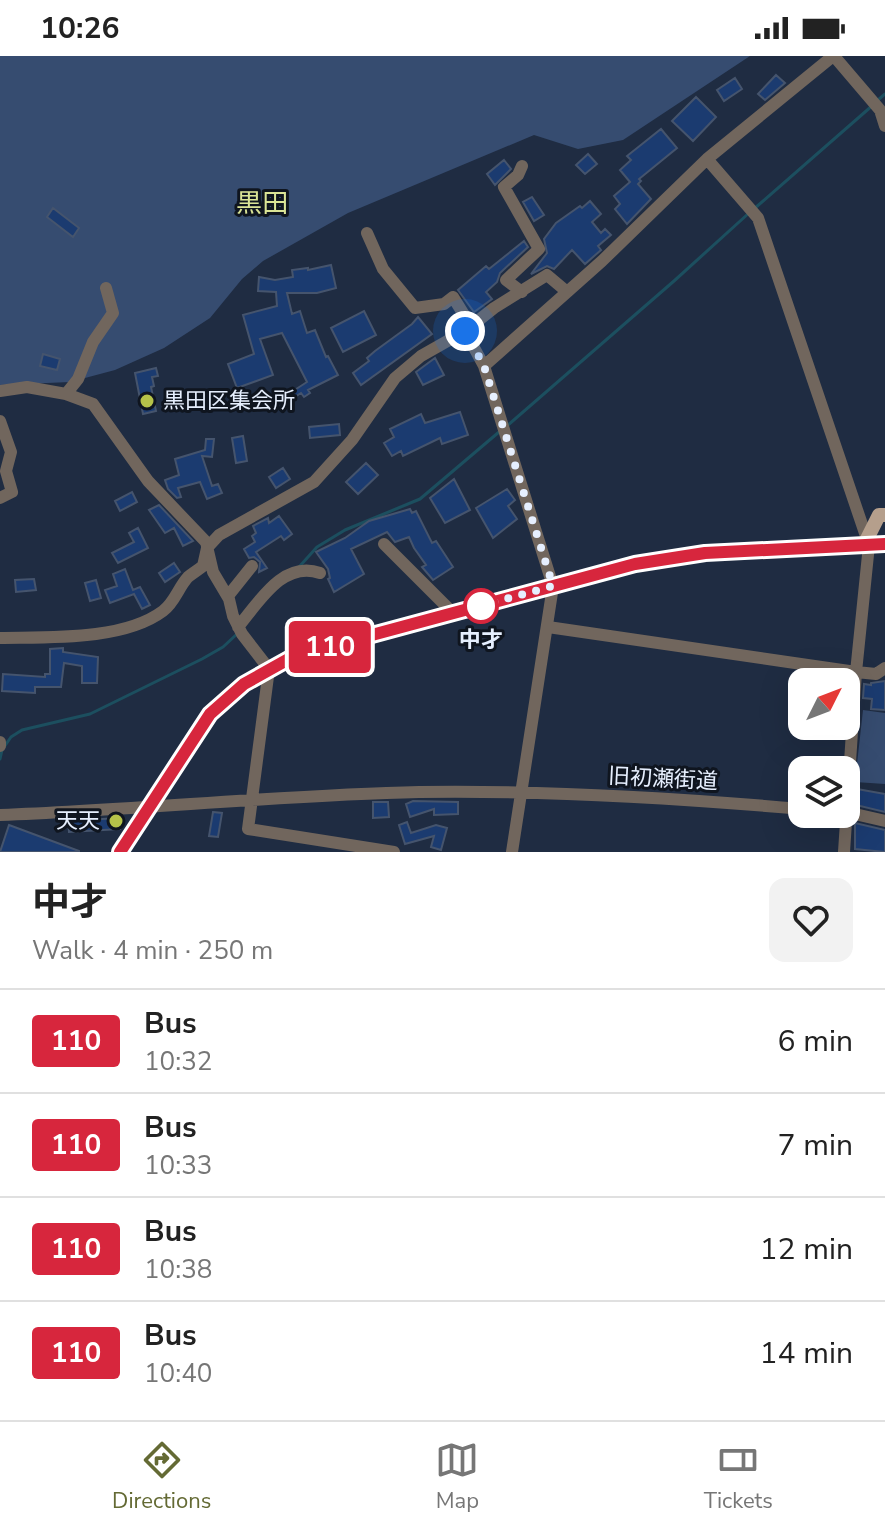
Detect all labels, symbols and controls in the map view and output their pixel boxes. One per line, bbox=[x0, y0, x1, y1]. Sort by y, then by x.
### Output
text: 10:26 bbox=[40, 8, 119, 49]
district label: 黒田 bbox=[236, 186, 288, 221]
your location bbox=[445, 311, 485, 351]
place label: 黒田区集会所 bbox=[163, 386, 295, 416]
marker: 黒田区集会所 bbox=[138, 392, 156, 410]
marker: 中才 bbox=[464, 589, 498, 623]
line badge: 110 bbox=[284, 621, 376, 673]
place label: 中才 bbox=[459, 625, 503, 655]
text: 110 bbox=[305, 628, 355, 666]
north arrow bbox=[788, 668, 860, 740]
map controls bbox=[788, 668, 860, 828]
button: layers bbox=[788, 756, 860, 828]
street label: 旧初瀬街道 bbox=[607, 761, 719, 797]
place label: 天天 bbox=[56, 806, 100, 836]
marker: 天天 bbox=[107, 812, 125, 830]
text: 中才 bbox=[32, 877, 108, 928]
button: heart bbox=[769, 878, 853, 962]
text: Walk · 4 min · 250 m bbox=[32, 933, 273, 968]
text: Bus bbox=[144, 1003, 197, 1044]
text: 6 min bbox=[778, 1021, 853, 1062]
text: 110 bbox=[51, 1022, 101, 1060]
text: 10:32 bbox=[144, 1044, 212, 1079]
text: Bus bbox=[144, 1107, 197, 1148]
text: 7 min bbox=[778, 1125, 853, 1166]
text: 110 bbox=[51, 1126, 101, 1164]
text: 10:33 bbox=[144, 1148, 212, 1183]
text: Bus bbox=[144, 1211, 197, 1252]
text: 12 min bbox=[760, 1229, 853, 1270]
text: 110 bbox=[51, 1230, 101, 1268]
text: 10:38 bbox=[144, 1252, 212, 1287]
text: Bus bbox=[144, 1315, 197, 1356]
text: 14 min bbox=[760, 1333, 853, 1374]
text: 110 bbox=[51, 1334, 101, 1372]
text: 10:40 bbox=[144, 1356, 212, 1391]
tab: Directions bbox=[112, 1438, 211, 1516]
tab: Map bbox=[435, 1438, 479, 1516]
tab: Tickets bbox=[704, 1438, 773, 1516]

